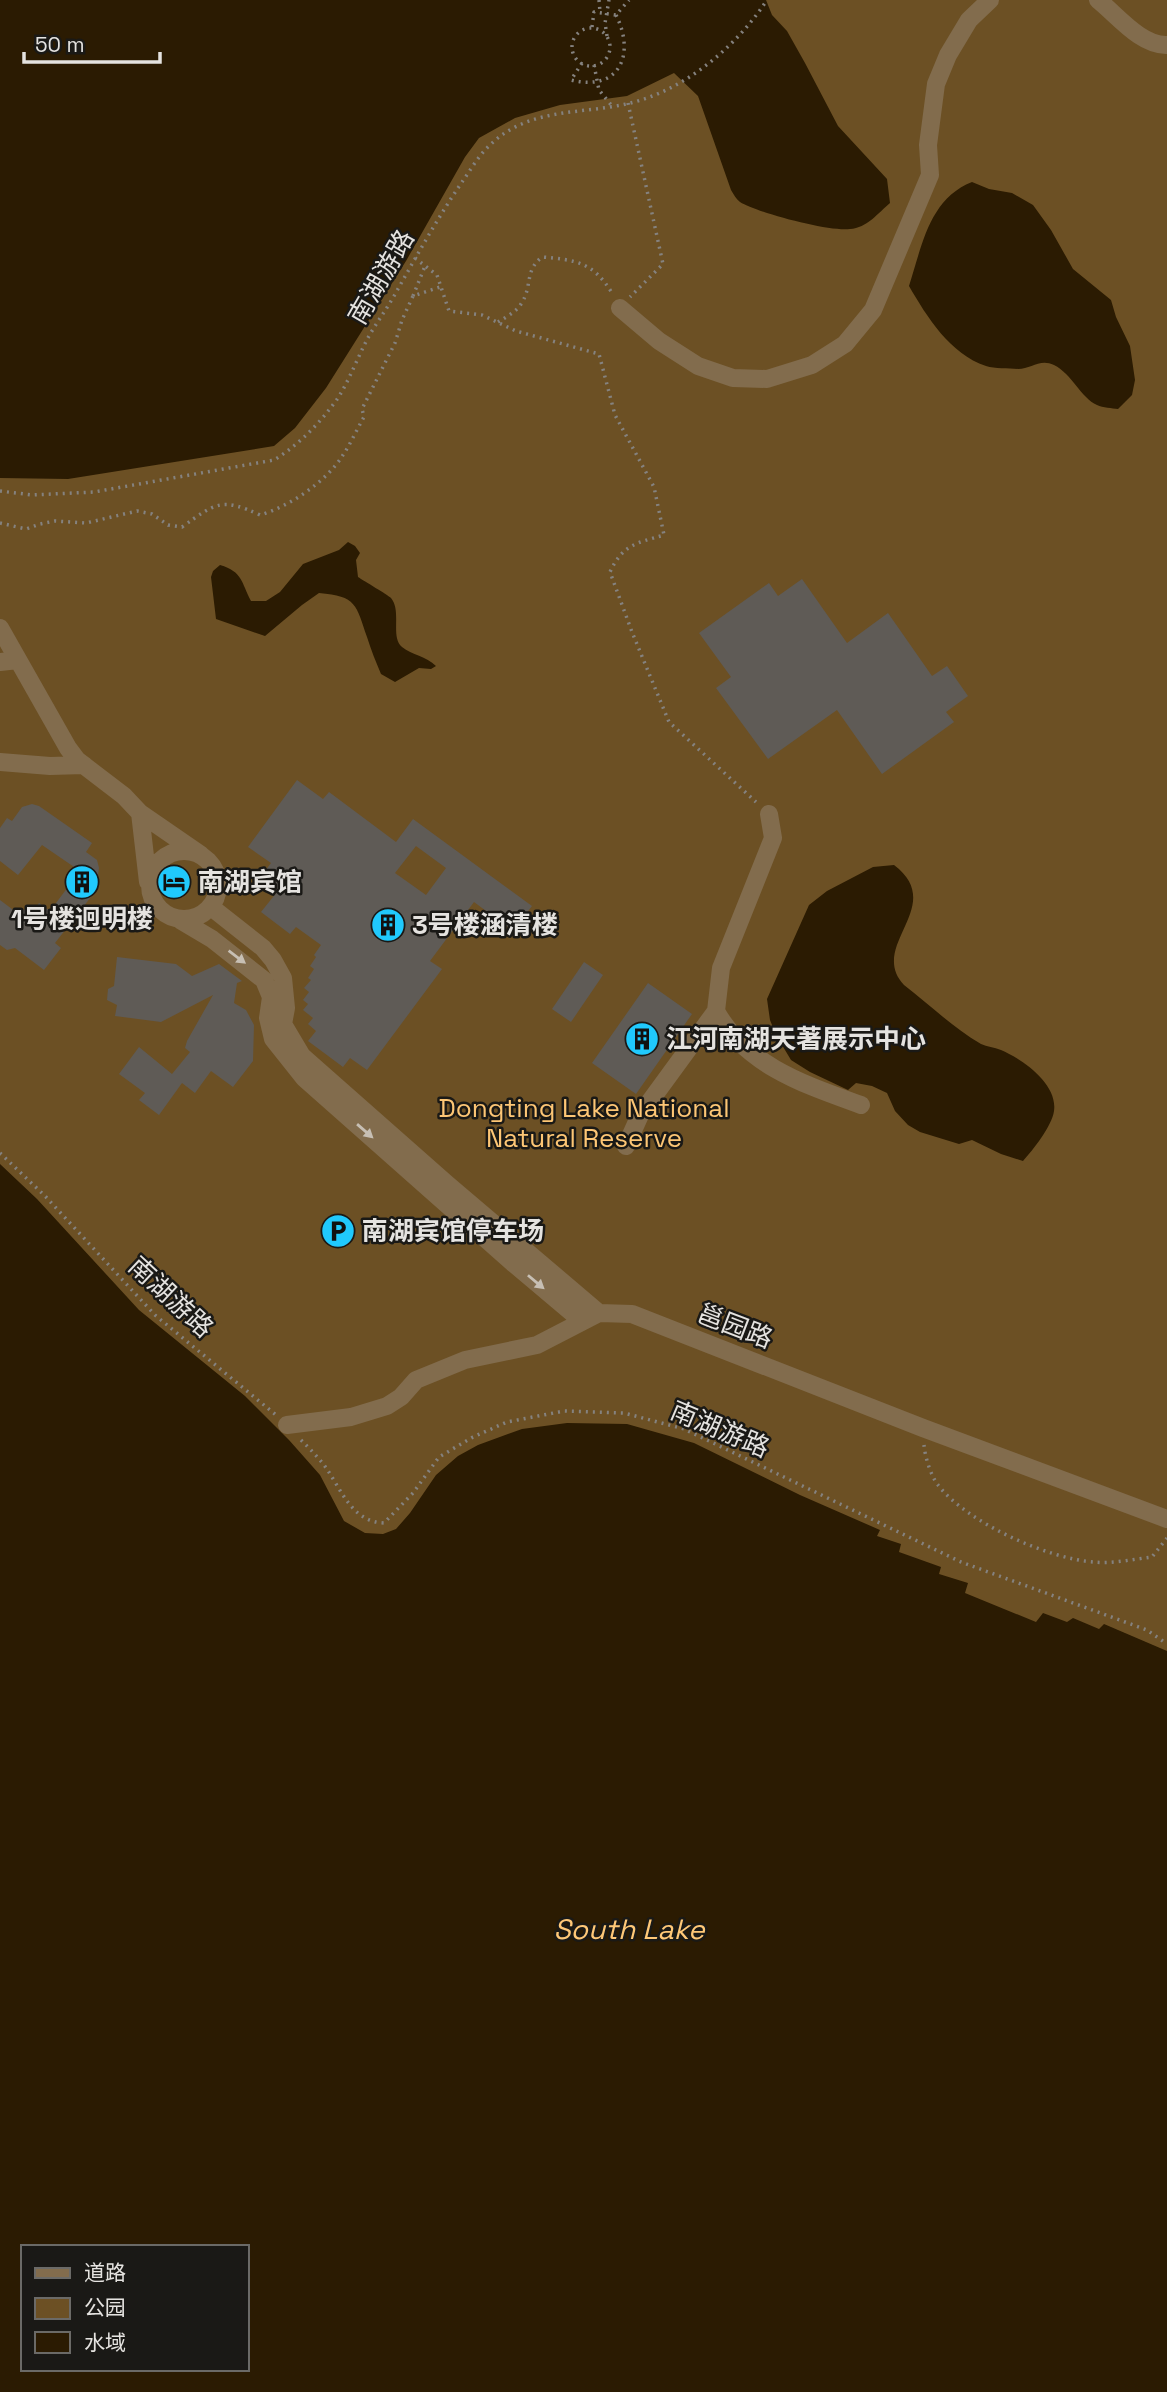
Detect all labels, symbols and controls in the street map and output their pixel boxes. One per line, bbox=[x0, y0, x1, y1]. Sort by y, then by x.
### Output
scale bar bbox=[24, 21, 161, 65]
text: 50 m bbox=[35, 31, 85, 58]
street label: 南湖游路 bbox=[340, 223, 422, 331]
building icon: 1号楼迥明楼 bbox=[63, 863, 101, 901]
hotel icon: 南湖宾馆 bbox=[155, 863, 193, 901]
place label: 南湖宾馆 bbox=[198, 865, 302, 899]
place label: 1号楼迥明楼 bbox=[11, 902, 153, 936]
building icon: 3号楼涵清楼 bbox=[369, 906, 407, 944]
place label: 3号楼涵清楼 bbox=[412, 908, 558, 942]
one-way arrow bbox=[227, 950, 245, 965]
building icon: 江河南湖天著展示中心 bbox=[623, 1020, 661, 1058]
place label: 江河南湖天著展示中心 bbox=[666, 1022, 926, 1056]
park label: Dongting Lake National Natural Reserve bbox=[438, 1091, 730, 1155]
one-way arrow bbox=[356, 1123, 374, 1139]
parking icon: 南湖宾馆停车场 bbox=[319, 1212, 357, 1250]
place label: 南湖宾馆停车场 bbox=[362, 1214, 544, 1248]
street label: 南湖游路 bbox=[121, 1249, 221, 1345]
one-way arrow bbox=[527, 1274, 544, 1289]
street label: 邕园路 bbox=[692, 1296, 778, 1356]
street label: 南湖游路 bbox=[665, 1393, 775, 1465]
water label: South Lake bbox=[553, 1911, 706, 1947]
legend bbox=[21, 2245, 248, 2371]
text: 道路 bbox=[84, 2259, 126, 2286]
text: 公园 bbox=[84, 2294, 126, 2321]
text: 水域 bbox=[84, 2329, 126, 2356]

